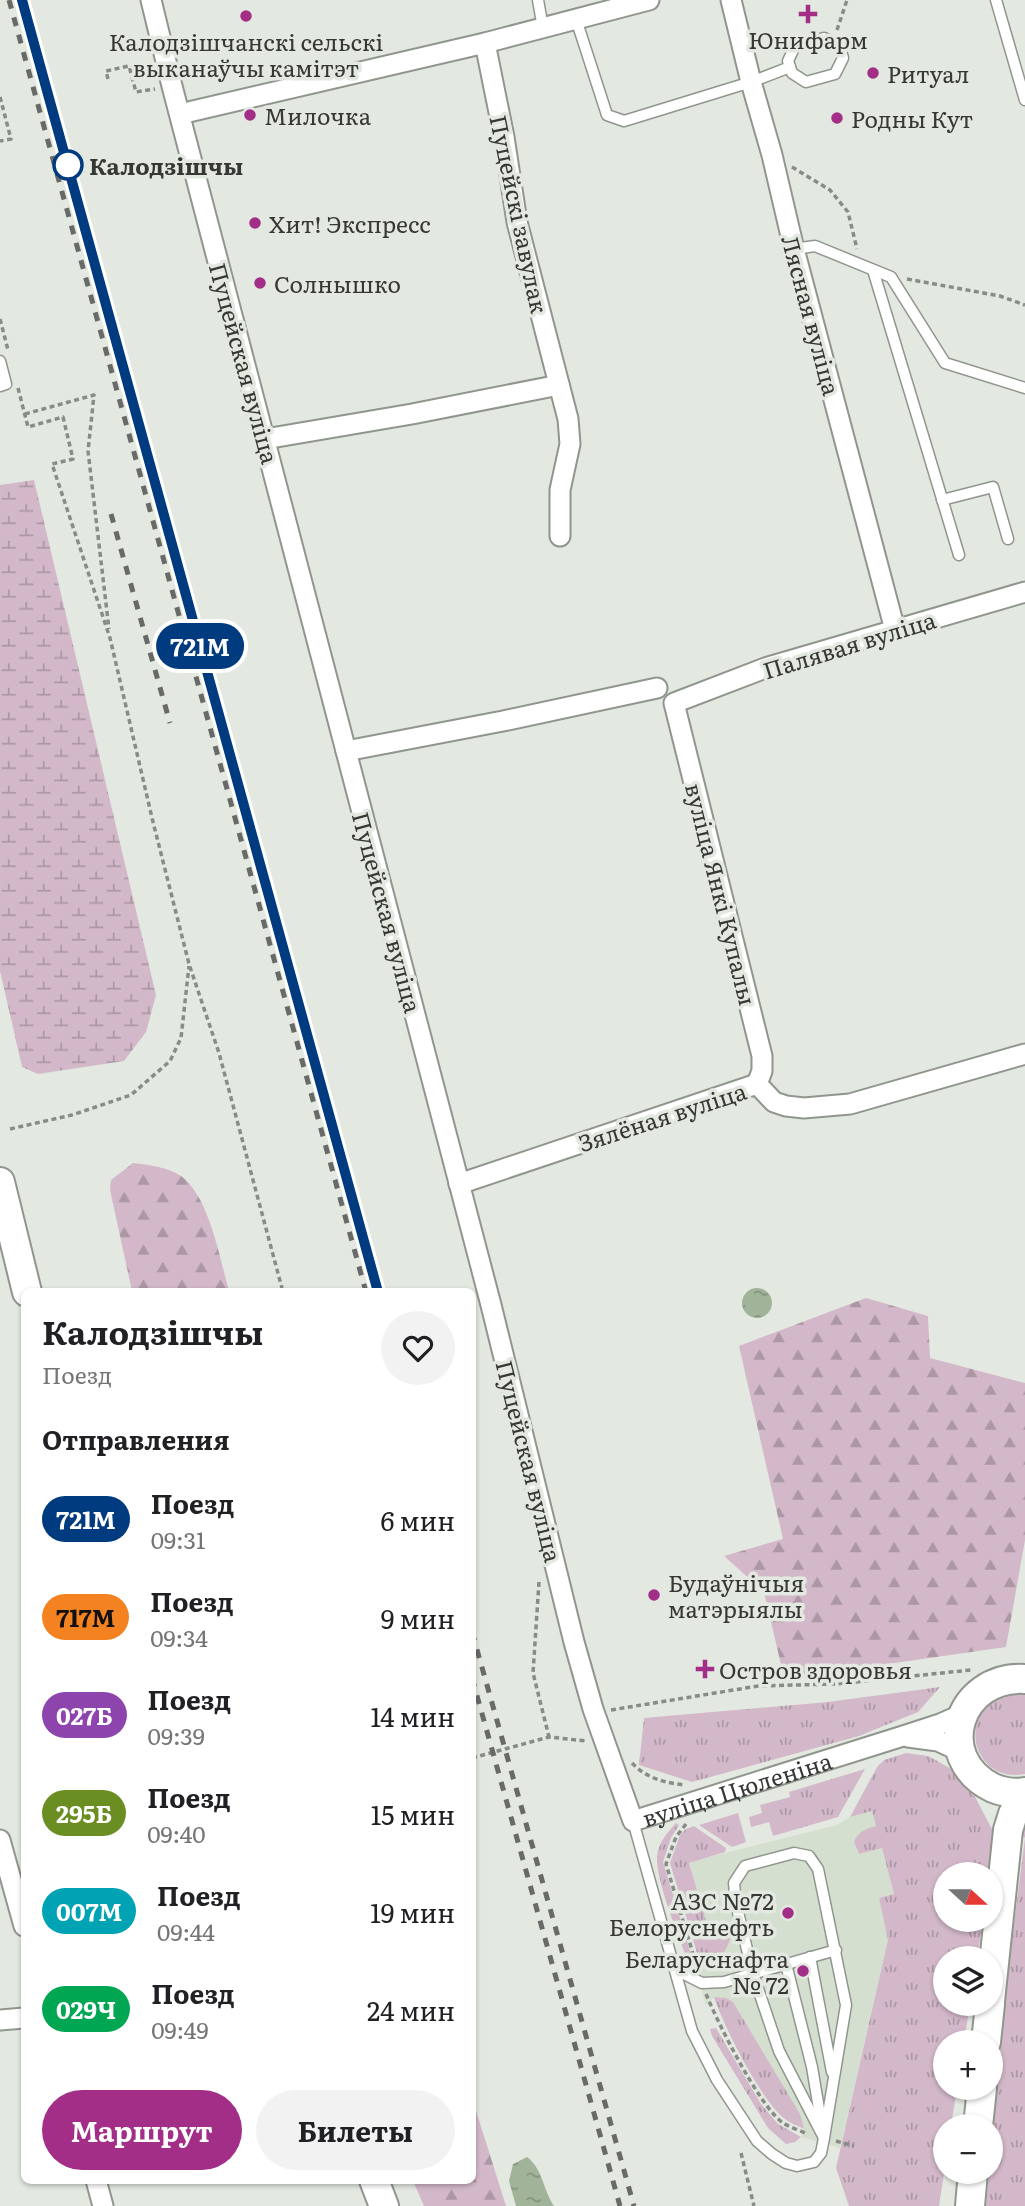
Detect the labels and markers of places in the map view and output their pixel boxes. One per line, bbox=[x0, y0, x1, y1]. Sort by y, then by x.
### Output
marker: Юнифарм bbox=[800, 6, 816, 22]
marker: Калодзішчанскі сельскі выканаўчы камітэт bbox=[238, 8, 254, 24]
place label: Юнифарм bbox=[748, 22, 868, 56]
place label: Калодзішчанскі сельскі выканаўчы камітэт bbox=[109, 24, 384, 84]
place label: Ритуал bbox=[887, 56, 969, 90]
marker: Ритуал bbox=[865, 65, 881, 81]
place label: Милочка bbox=[264, 98, 372, 132]
place label: Родны Кут bbox=[851, 101, 973, 135]
marker: Милочка bbox=[242, 107, 258, 123]
marker: Родны Кут bbox=[829, 110, 845, 126]
place label: Калодзішчы bbox=[89, 148, 243, 182]
marker: Калодзішчы bbox=[53, 150, 83, 180]
place label: Хит! Экспресс bbox=[269, 206, 431, 240]
marker: Хит! Экспресс bbox=[247, 215, 263, 231]
place label: Солнышко bbox=[274, 266, 401, 300]
marker: Солнышко bbox=[252, 275, 268, 291]
place label: Будаўнічыя матэрыялы bbox=[668, 1565, 804, 1625]
marker: Будаўнічыя матэрыялы bbox=[646, 1587, 662, 1603]
place label: Остров здоровья bbox=[719, 1652, 912, 1686]
marker: Остров здоровья bbox=[697, 1661, 713, 1677]
place label: АЗС №72 Белоруснефть bbox=[609, 1883, 774, 1943]
marker: АЗС №72 Белоруснефть bbox=[780, 1905, 796, 1921]
place label: Беларуснафта № 72 bbox=[624, 1941, 790, 2001]
marker: Беларуснафта № 72 bbox=[795, 1963, 811, 1979]

